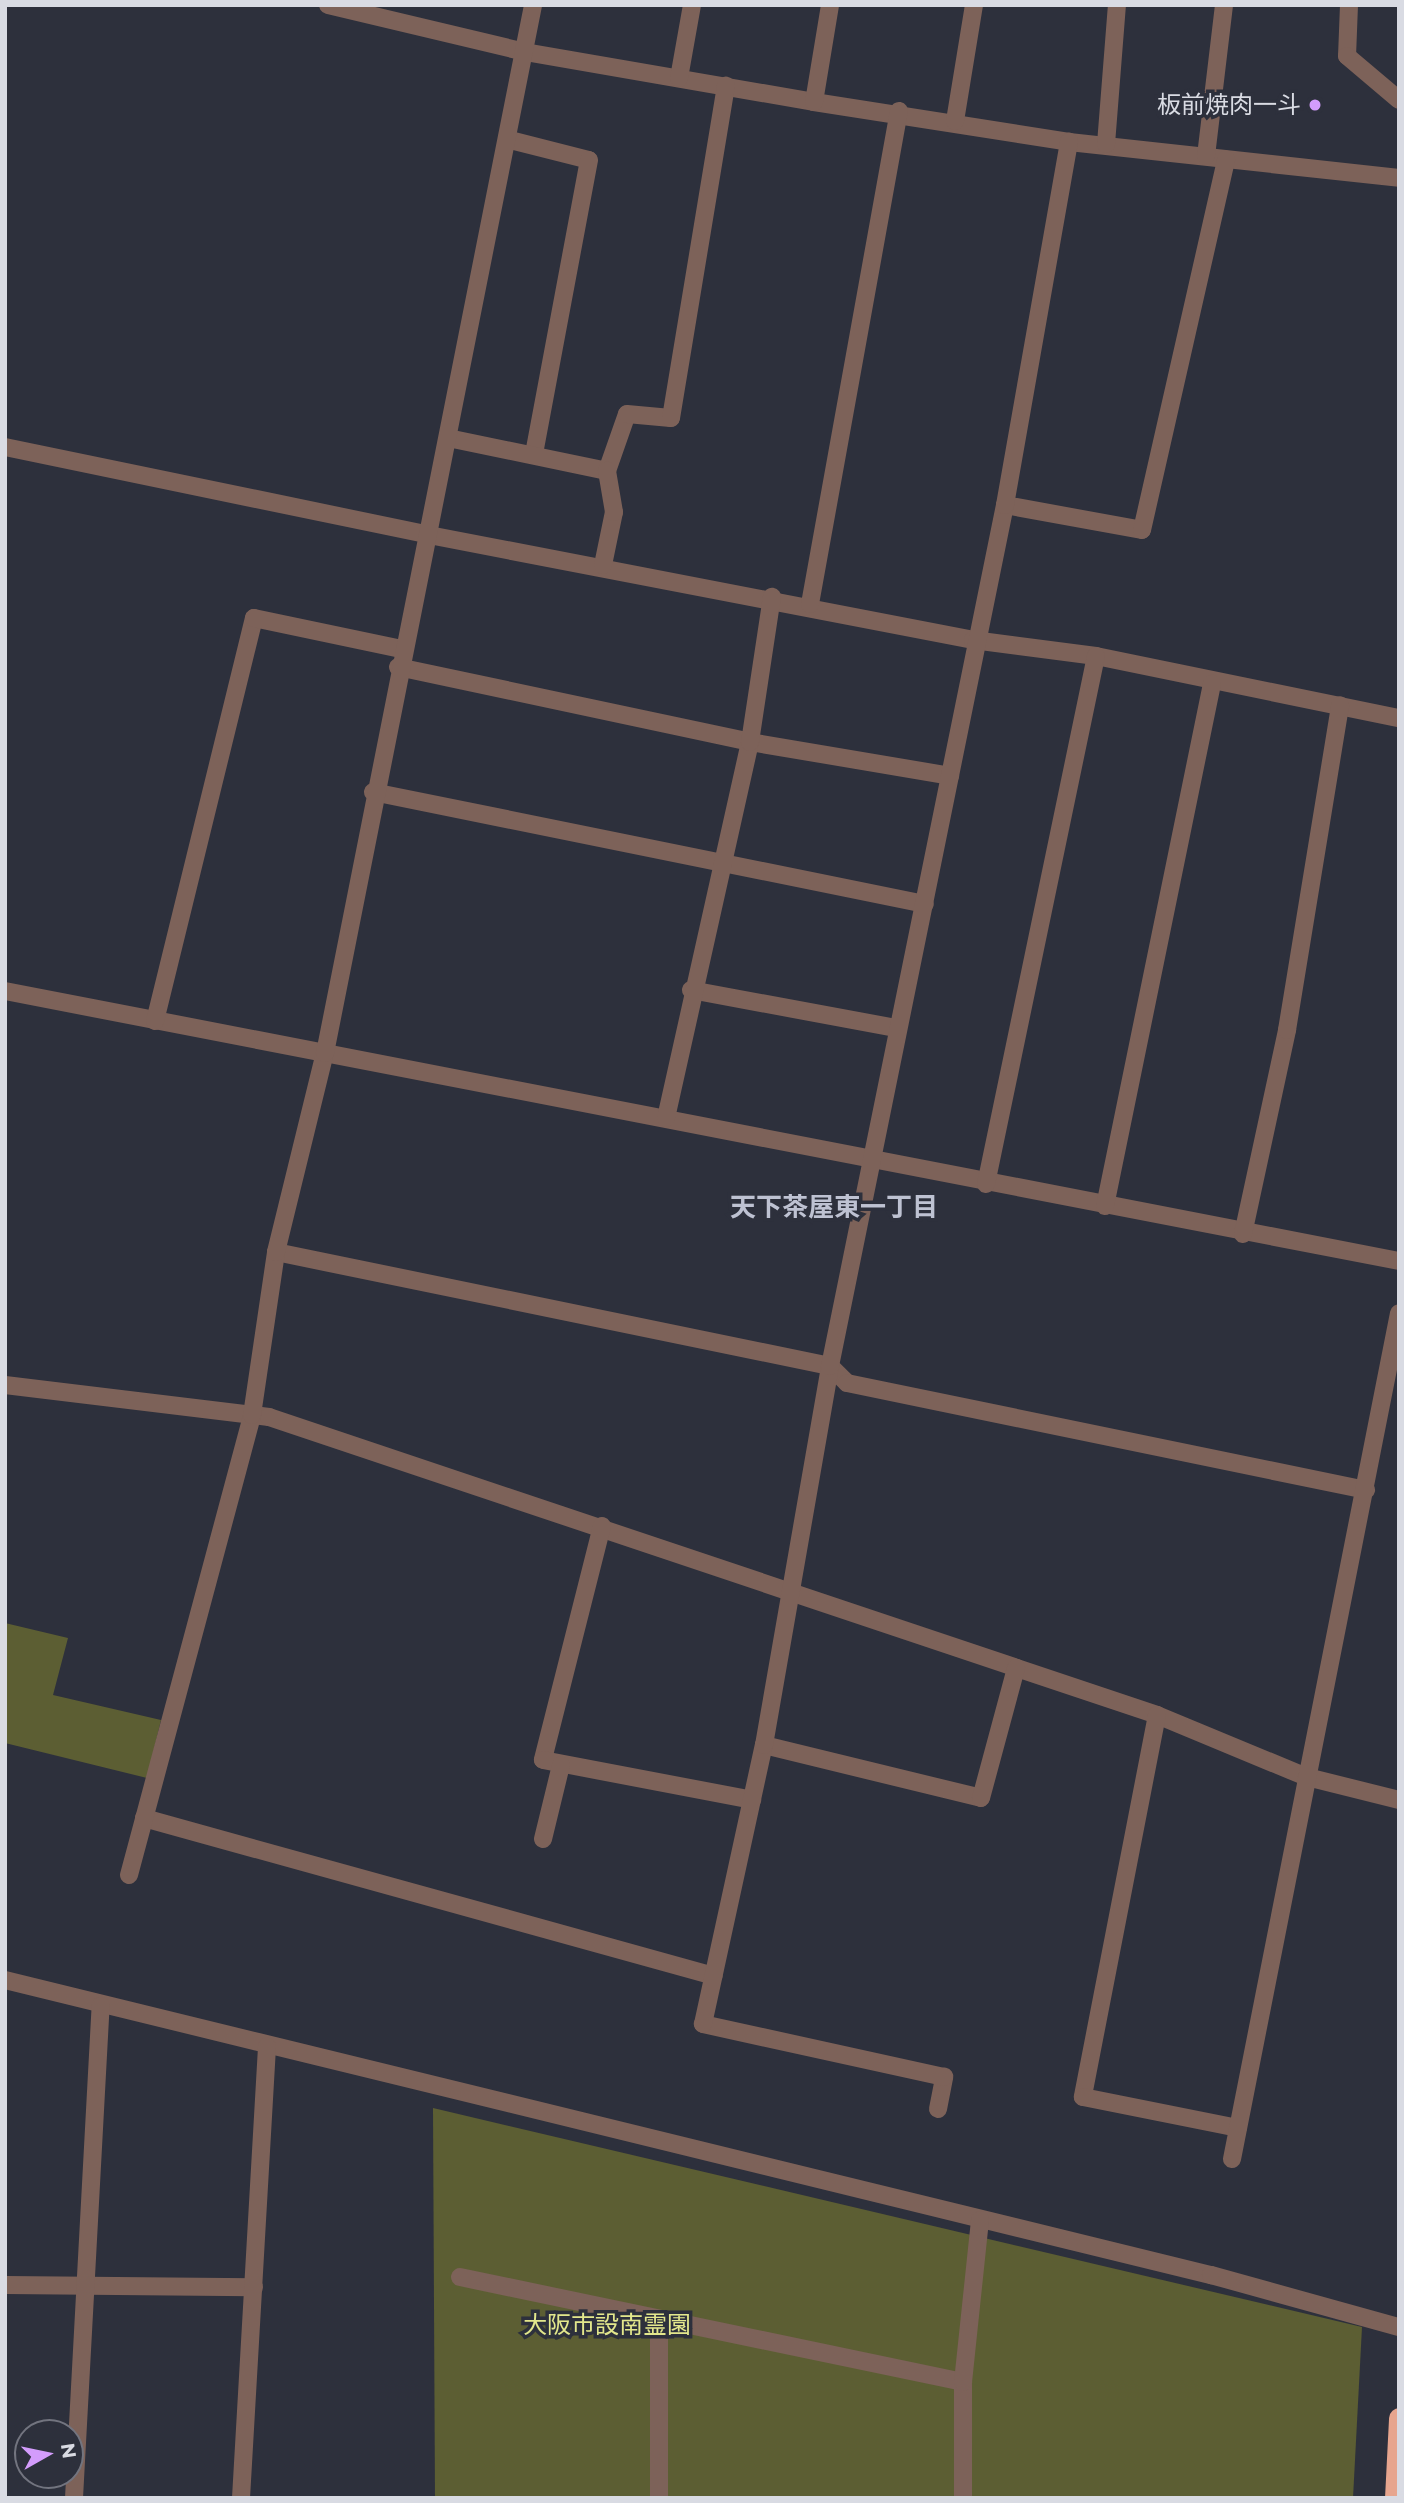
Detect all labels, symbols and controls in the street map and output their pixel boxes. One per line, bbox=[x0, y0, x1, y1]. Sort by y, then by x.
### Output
place label: 板前焼肉一斗 bbox=[1157, 91, 1301, 119]
marker: 板前焼肉一斗 bbox=[1307, 97, 1323, 113]
district label: 天下茶屋東一丁目 bbox=[730, 1192, 938, 1224]
park label: 大阪市設南霊園 bbox=[523, 2311, 691, 2339]
north arrow bbox=[14, 2419, 84, 2489]
text: N bbox=[56, 2442, 81, 2460]

